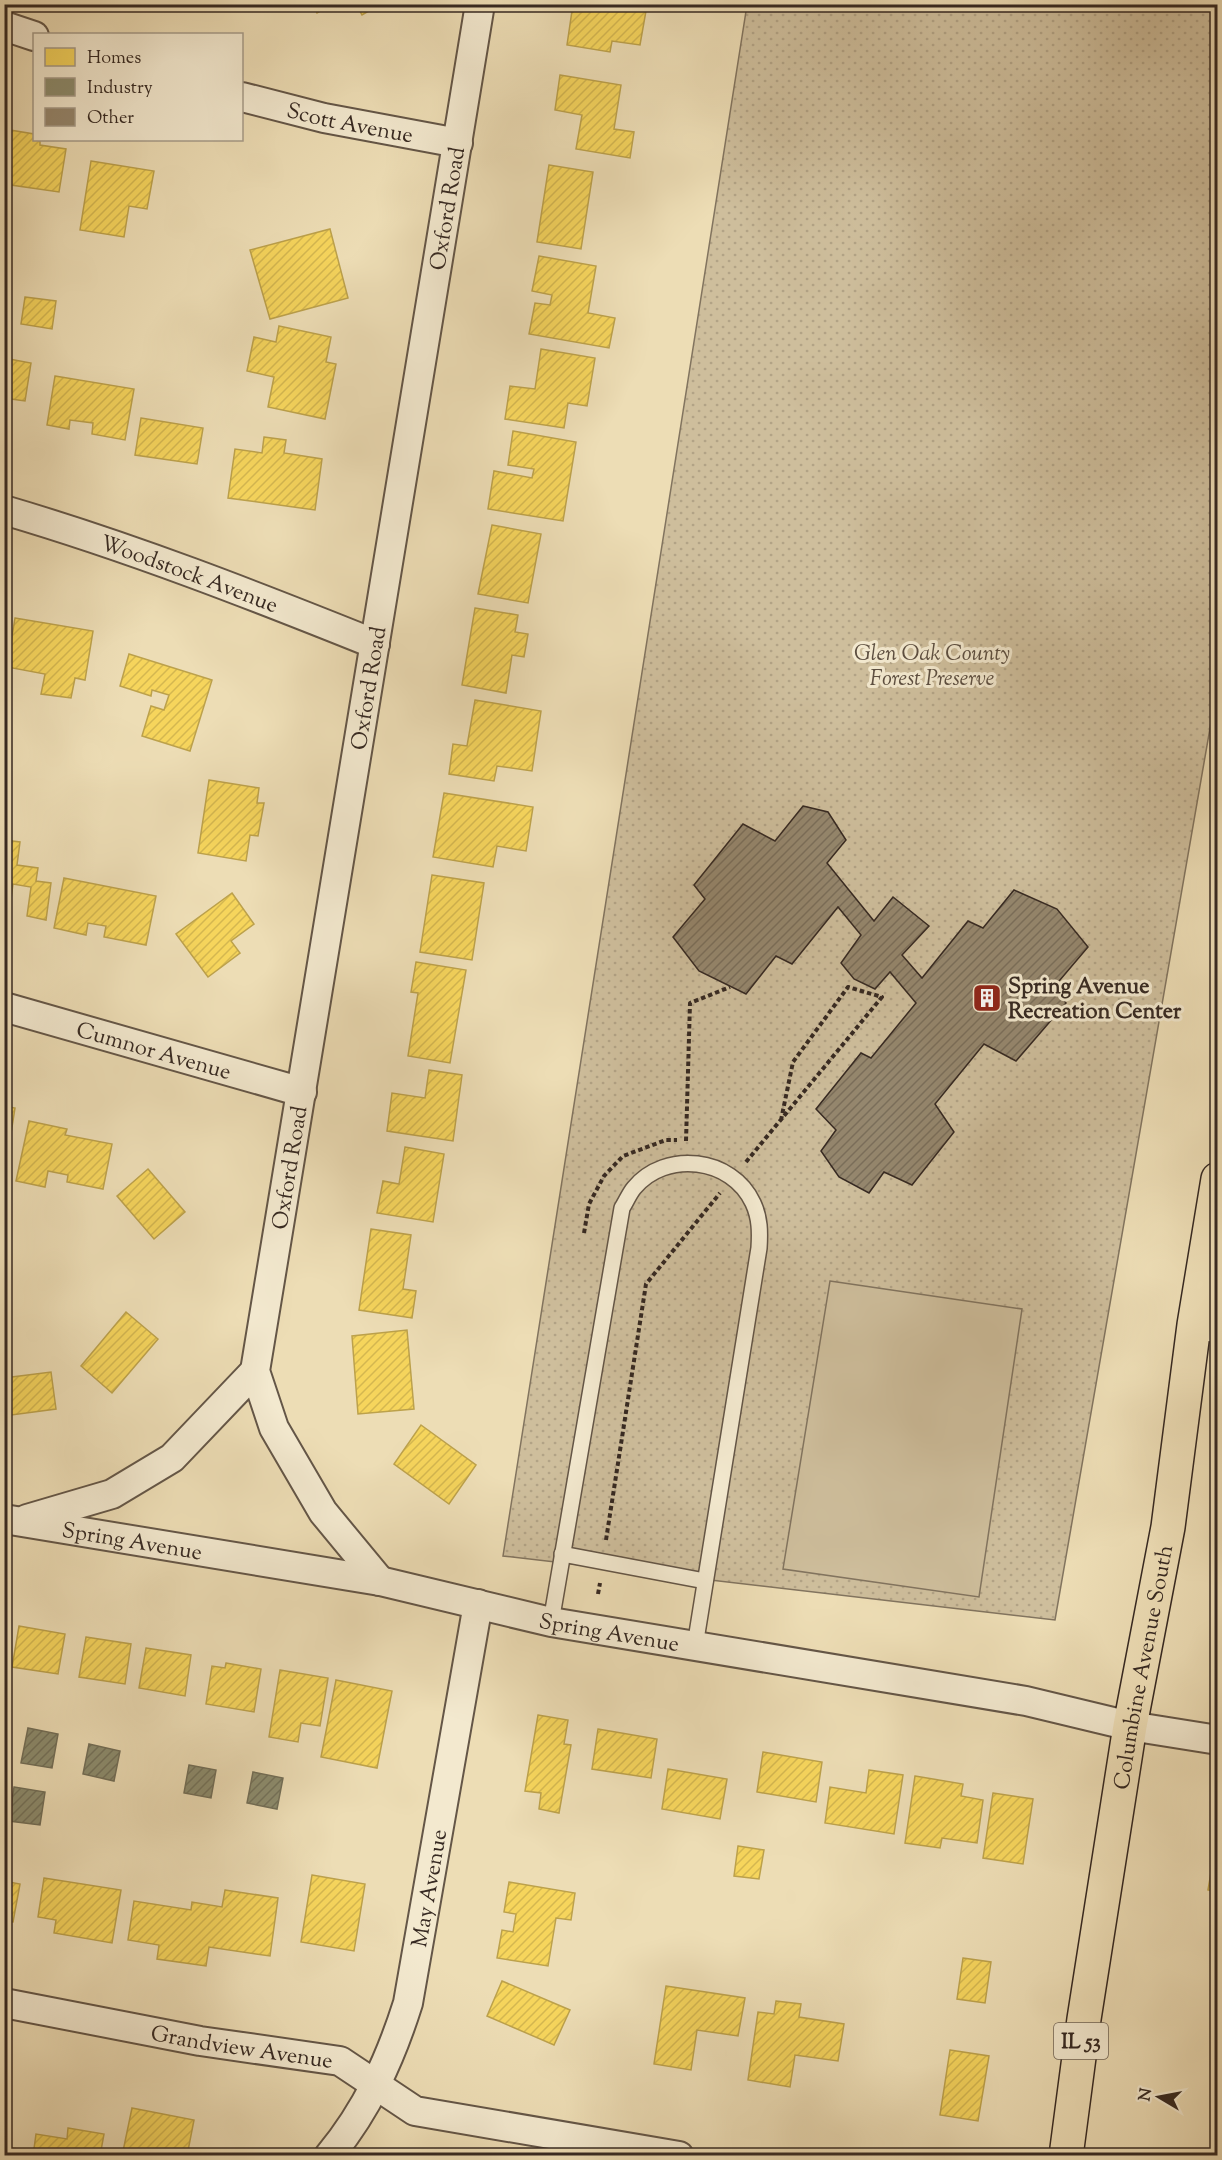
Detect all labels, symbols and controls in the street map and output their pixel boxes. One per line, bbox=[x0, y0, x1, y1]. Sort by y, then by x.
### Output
legend bbox=[33, 33, 243, 141]
text: Homes bbox=[87, 46, 141, 72]
text: Industry bbox=[87, 76, 153, 102]
street label: Scott Avenue bbox=[283, 96, 415, 153]
text: Other bbox=[87, 106, 134, 132]
street label: Oxford Road bbox=[423, 145, 475, 273]
street label: Woodstock Avenue bbox=[95, 529, 282, 623]
street label: Oxford Road bbox=[344, 624, 396, 753]
park label: Glen Oak County Forest Preserve bbox=[854, 639, 1010, 696]
place label: Spring Avenue Recreation Center bbox=[1008, 972, 1182, 1029]
building icon: Spring Avenue Recreation Center bbox=[971, 982, 1003, 1014]
street label: Cumnor Avenue bbox=[72, 1015, 234, 1090]
street label: Oxford Road bbox=[266, 1104, 317, 1232]
street label: Spring Avenue bbox=[59, 1516, 204, 1570]
street label: Columbine Avenue South bbox=[1107, 1542, 1183, 1792]
street label: Spring Avenue bbox=[535, 1607, 681, 1662]
street label: May Avenue bbox=[405, 1827, 457, 1950]
street label: Grandview Avenue bbox=[148, 2019, 335, 2079]
road number: IL 53 bbox=[1054, 2023, 1108, 2059]
north arrow bbox=[1129, 2067, 1189, 2127]
text: N bbox=[1134, 2086, 1159, 2103]

